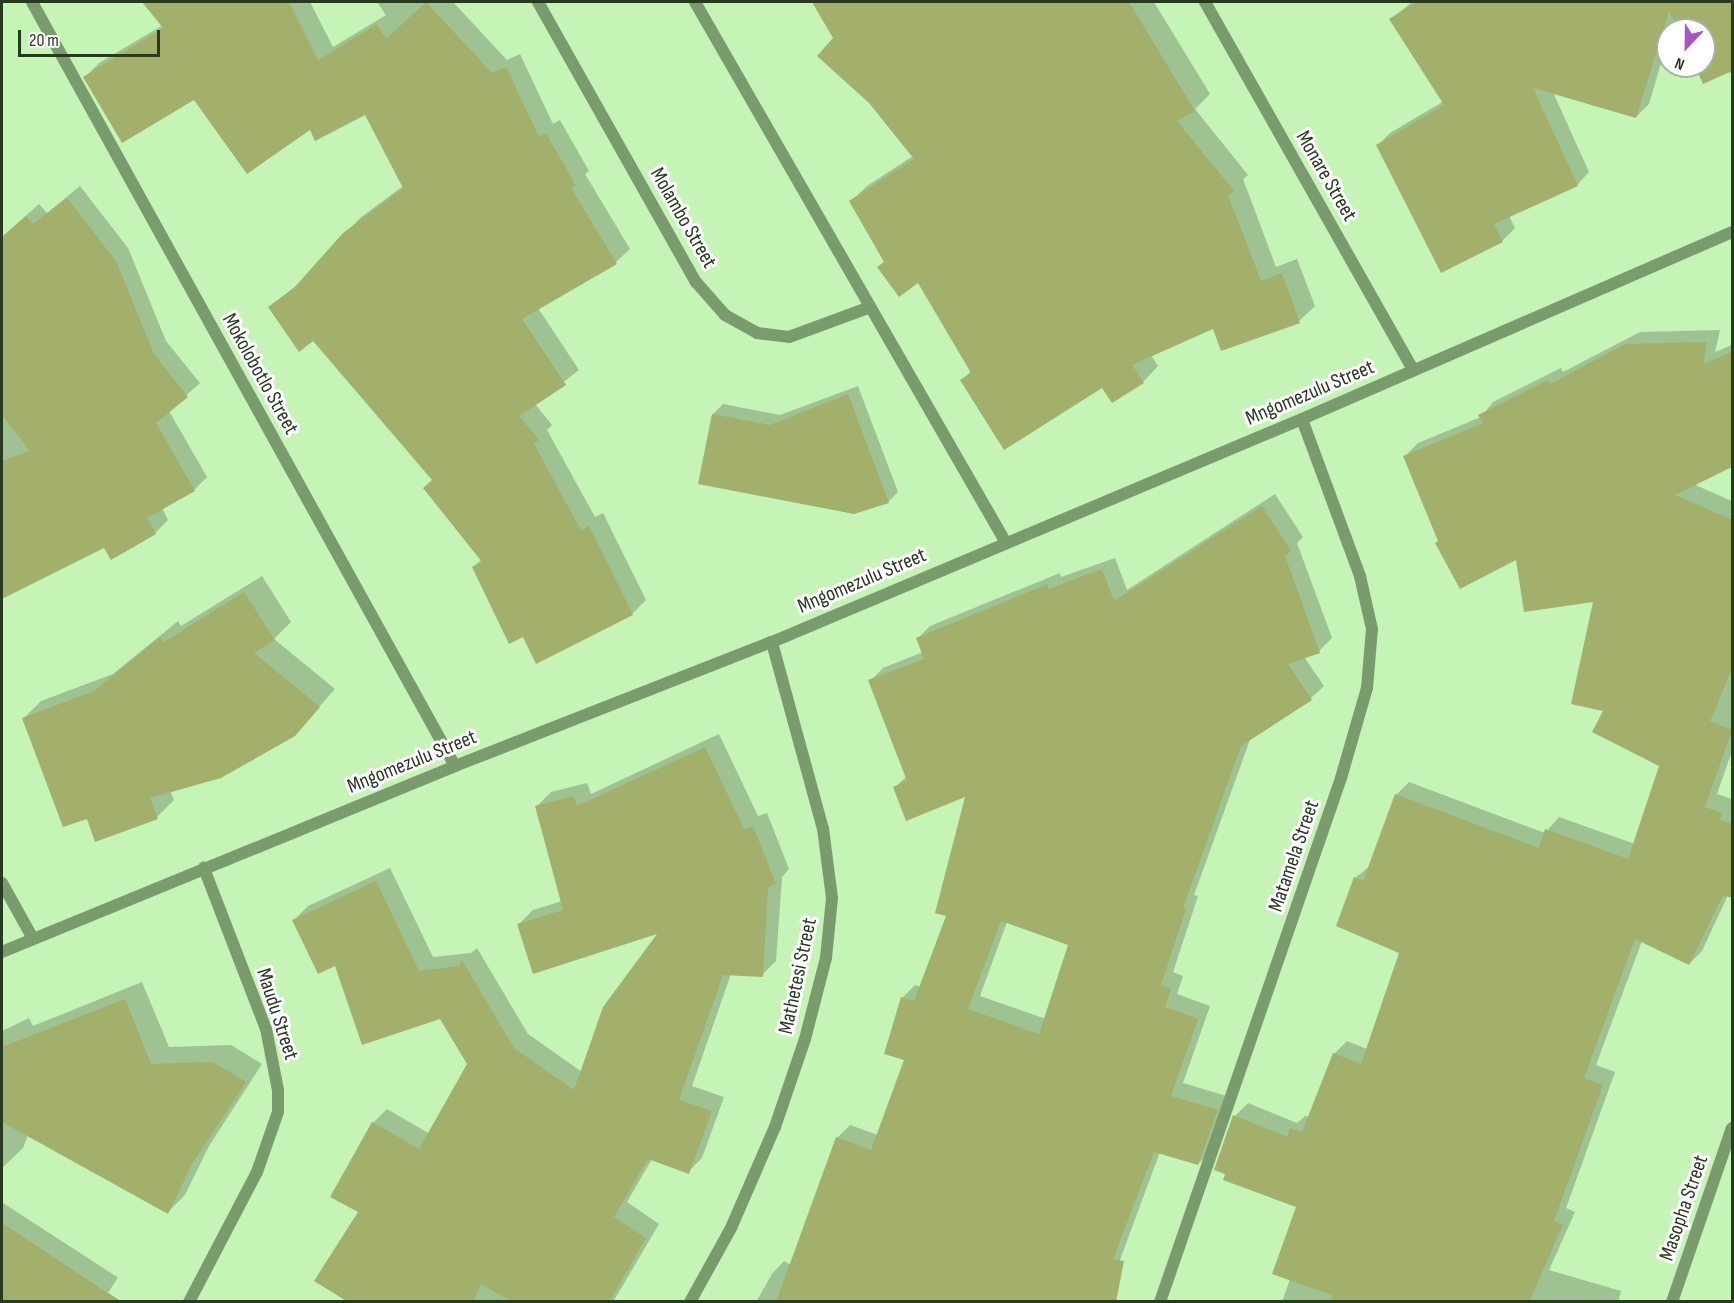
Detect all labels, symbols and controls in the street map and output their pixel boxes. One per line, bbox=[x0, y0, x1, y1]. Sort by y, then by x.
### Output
scale bar bbox=[21, 18, 164, 56]
north arrow bbox=[1656, 18, 1716, 78]
text: 20 m bbox=[29, 30, 59, 51]
text: N bbox=[1672, 53, 1687, 74]
street label: Monare Street bbox=[1290, 126, 1362, 226]
street label: Molambo Street bbox=[644, 163, 722, 273]
street label: Mokolobotlo Street bbox=[216, 309, 304, 439]
street label: Mngomezulu Street bbox=[1242, 355, 1378, 431]
street label: Mngomezulu Street bbox=[794, 543, 930, 619]
street label: Mngomezulu Street bbox=[344, 725, 480, 799]
street label: Matamela Street bbox=[1263, 797, 1325, 915]
street label: Mathetesi Street bbox=[773, 916, 823, 1036]
street label: Maudu Street bbox=[250, 965, 304, 1063]
street label: Masopha Street bbox=[1654, 1152, 1714, 1264]

